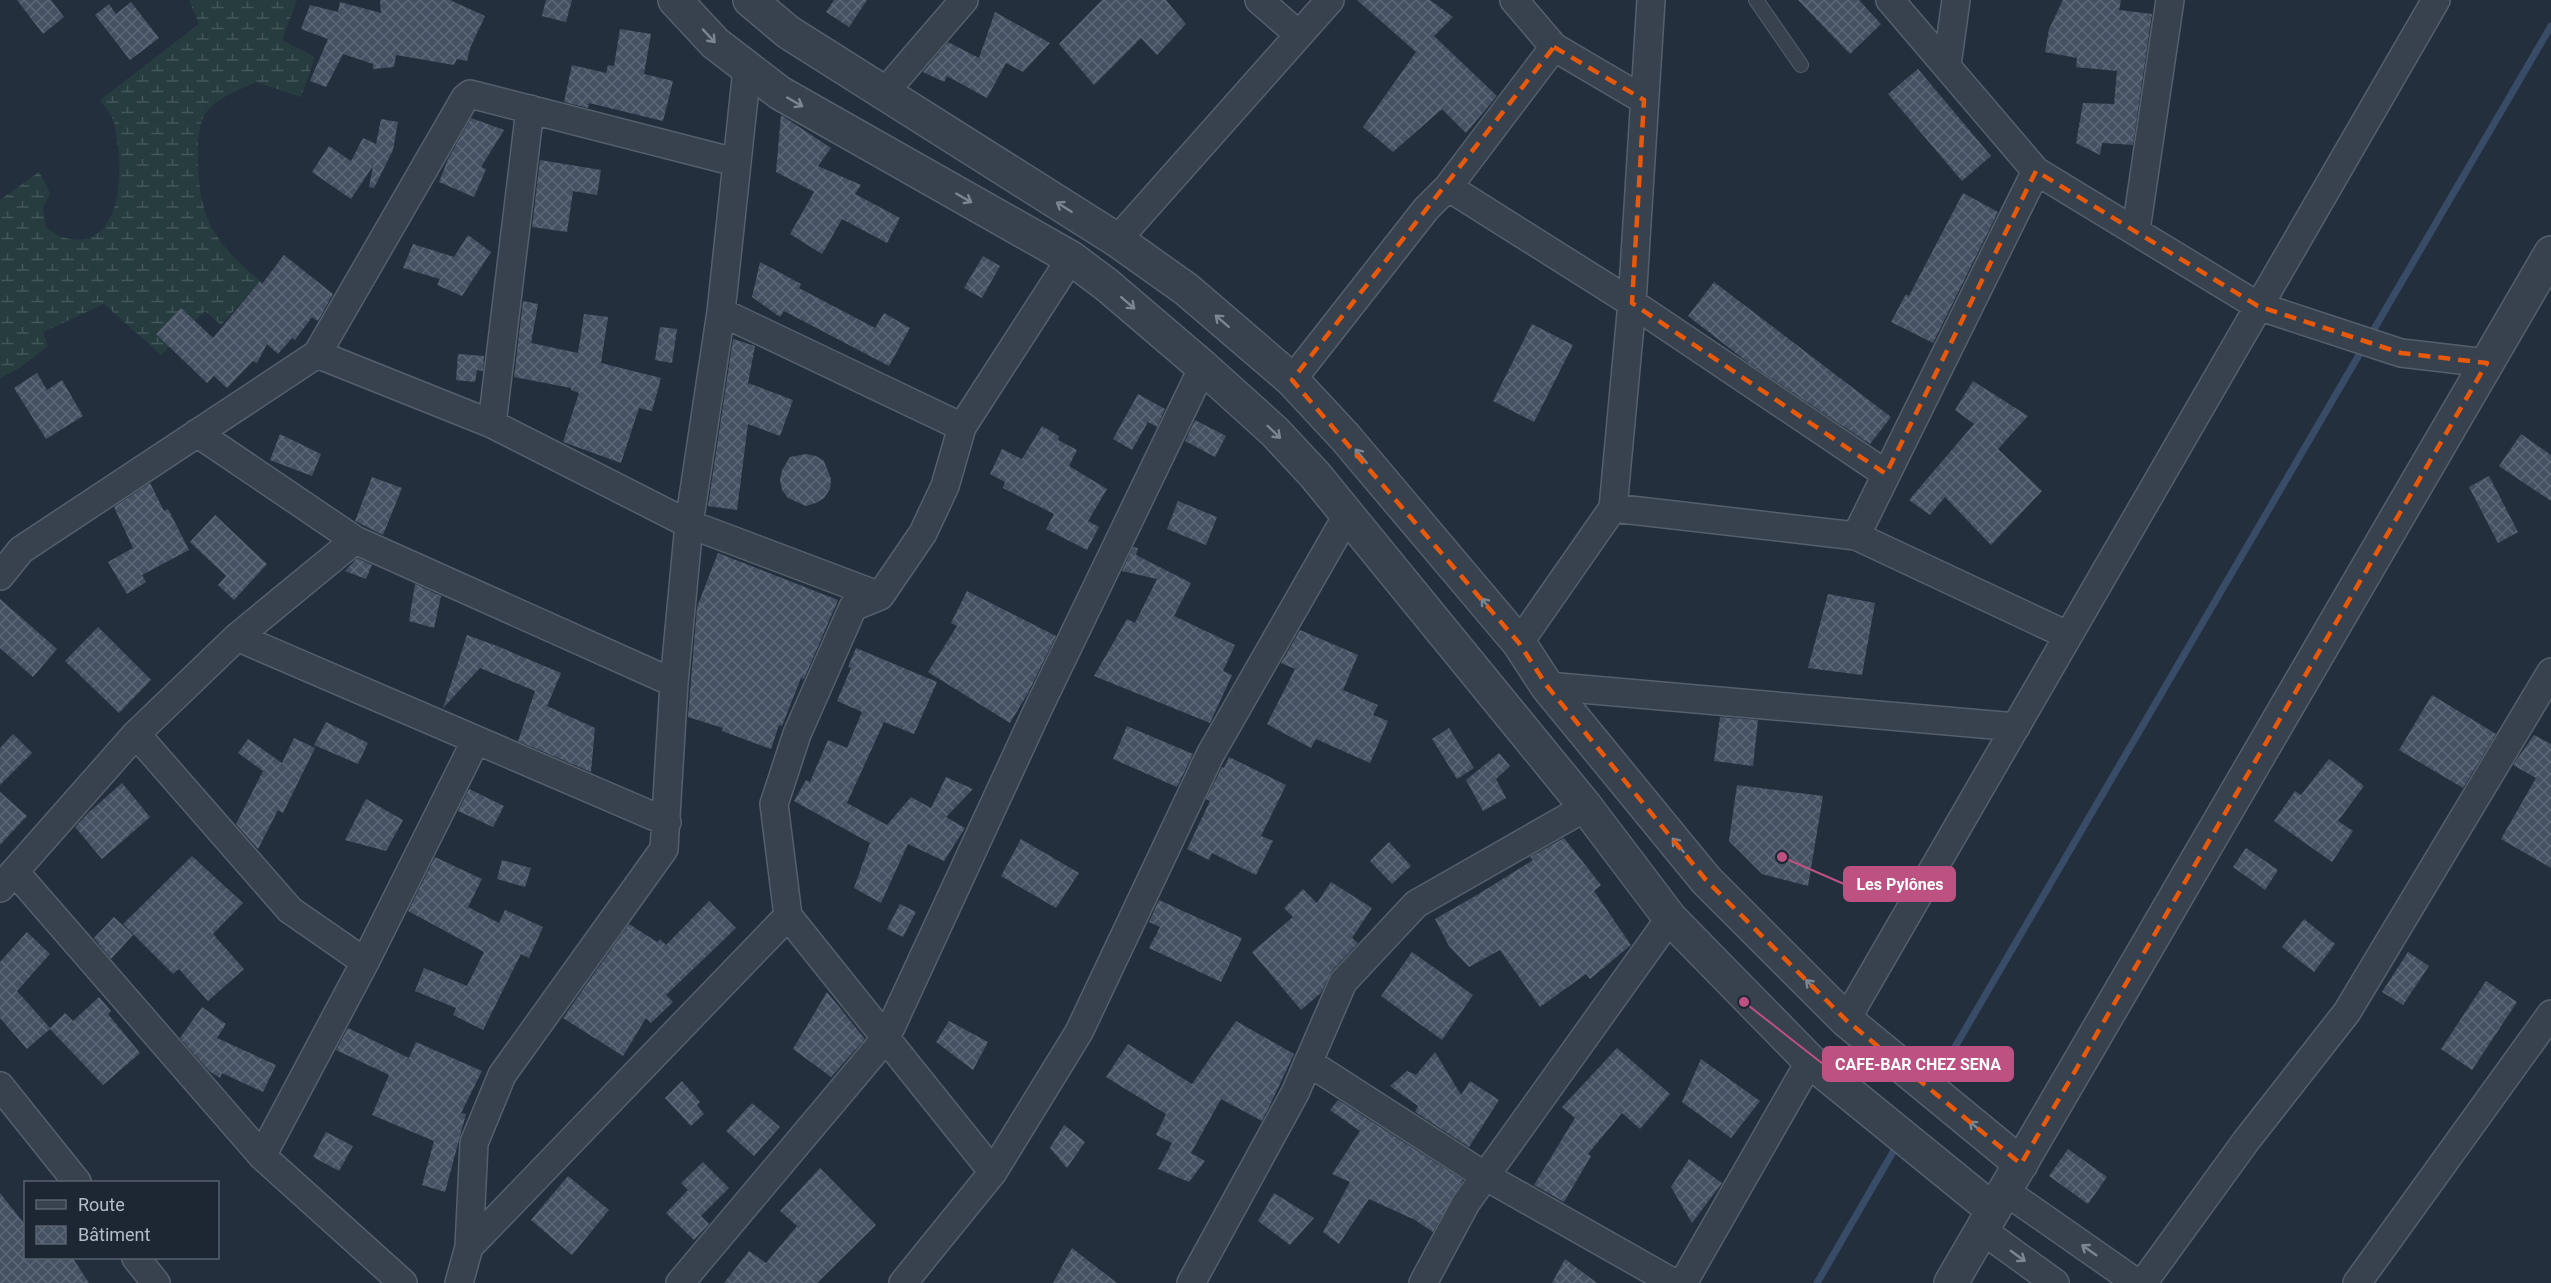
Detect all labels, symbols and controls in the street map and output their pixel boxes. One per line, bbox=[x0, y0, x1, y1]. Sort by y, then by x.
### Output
one-way arrow bbox=[702, 29, 716, 44]
one-way arrow bbox=[786, 96, 803, 108]
one-way arrow bbox=[955, 192, 972, 204]
one-way arrow bbox=[1056, 200, 1073, 212]
one-way arrow bbox=[1120, 296, 1135, 310]
one-way arrow bbox=[1214, 314, 1230, 327]
one-way arrow bbox=[1267, 424, 1282, 439]
one-way arrow bbox=[1355, 448, 1368, 464]
one-way arrow bbox=[1481, 597, 1494, 613]
one-way arrow bbox=[1671, 838, 1685, 853]
callout: Les Pylônes bbox=[1844, 867, 1955, 901]
text: Les Pylônes bbox=[1856, 875, 1944, 894]
one-way arrow bbox=[1805, 979, 1820, 993]
callout: CAFE-BAR CHEZ SENA bbox=[1823, 1047, 2013, 1081]
text: CAFE-BAR CHEZ SENA bbox=[1835, 1055, 2001, 1074]
one-way arrow bbox=[1968, 1120, 1984, 1133]
legend bbox=[24, 1181, 219, 1259]
text: Route bbox=[78, 1194, 125, 1215]
text: Bâtiment bbox=[78, 1224, 151, 1245]
one-way arrow bbox=[2081, 1244, 2098, 1256]
one-way arrow bbox=[2010, 1250, 2026, 1263]

